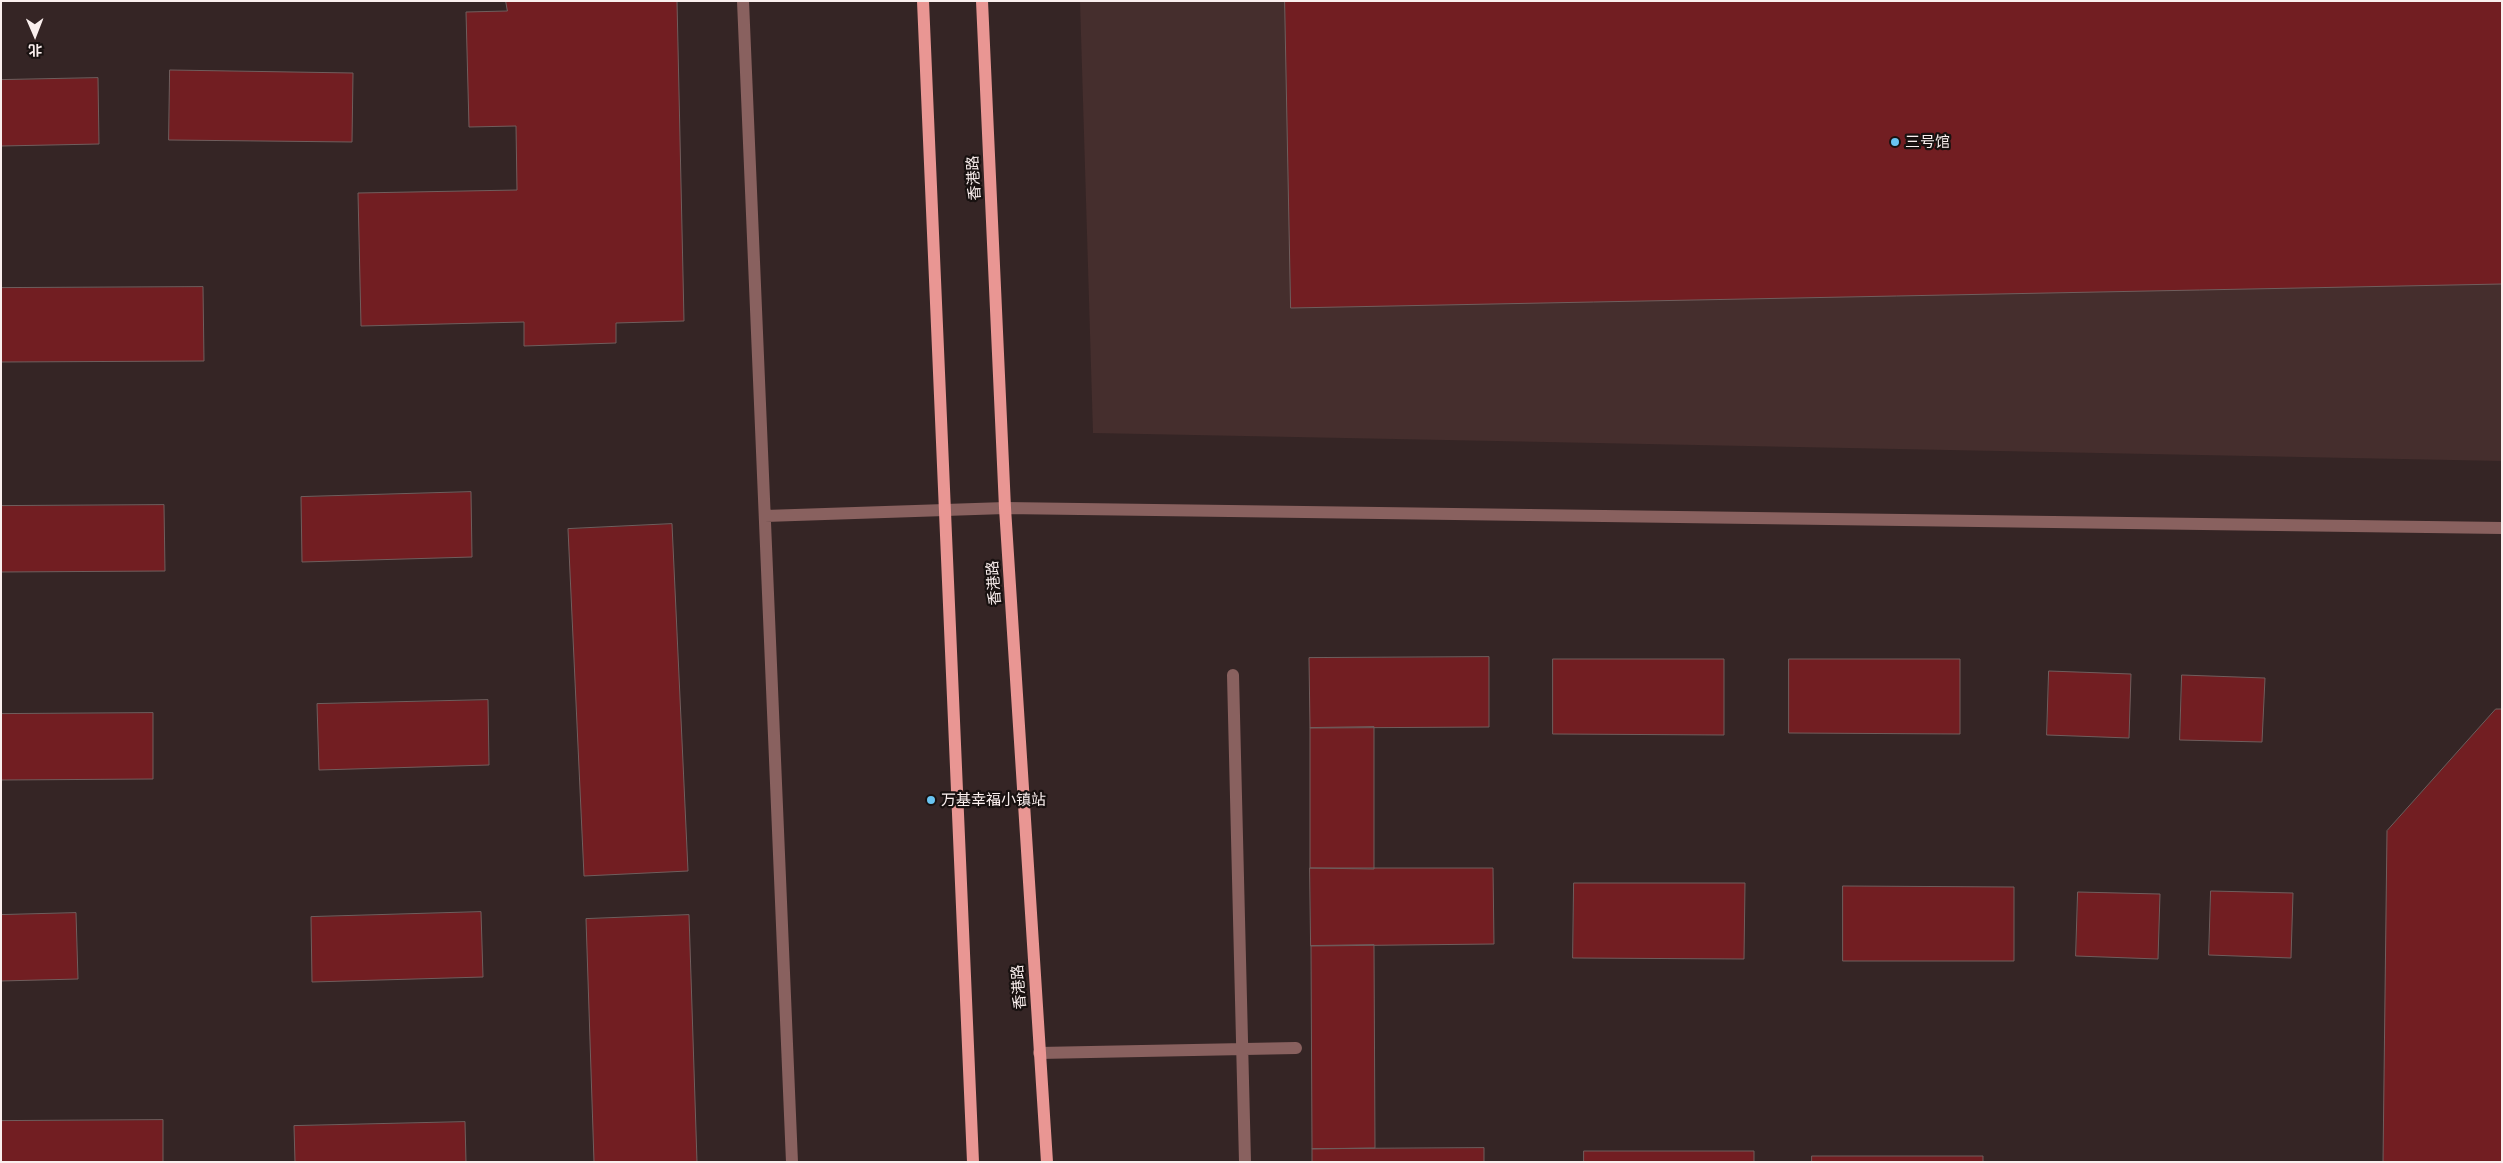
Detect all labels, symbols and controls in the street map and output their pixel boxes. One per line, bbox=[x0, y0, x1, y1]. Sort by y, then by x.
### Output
north arrow bbox=[10, 10, 60, 60]
text: 北 bbox=[28, 42, 42, 58]
place label: 三号馆 bbox=[1905, 133, 1950, 151]
marker: 三号馆 bbox=[1889, 136, 1901, 148]
street label: 香港路 bbox=[964, 155, 984, 201]
street label: 香港路 bbox=[983, 560, 1005, 606]
place label: 万基幸福小镇站 bbox=[941, 791, 1046, 809]
marker: 万基幸福小镇站 bbox=[925, 794, 937, 806]
street label: 香港路 bbox=[1008, 964, 1030, 1010]

